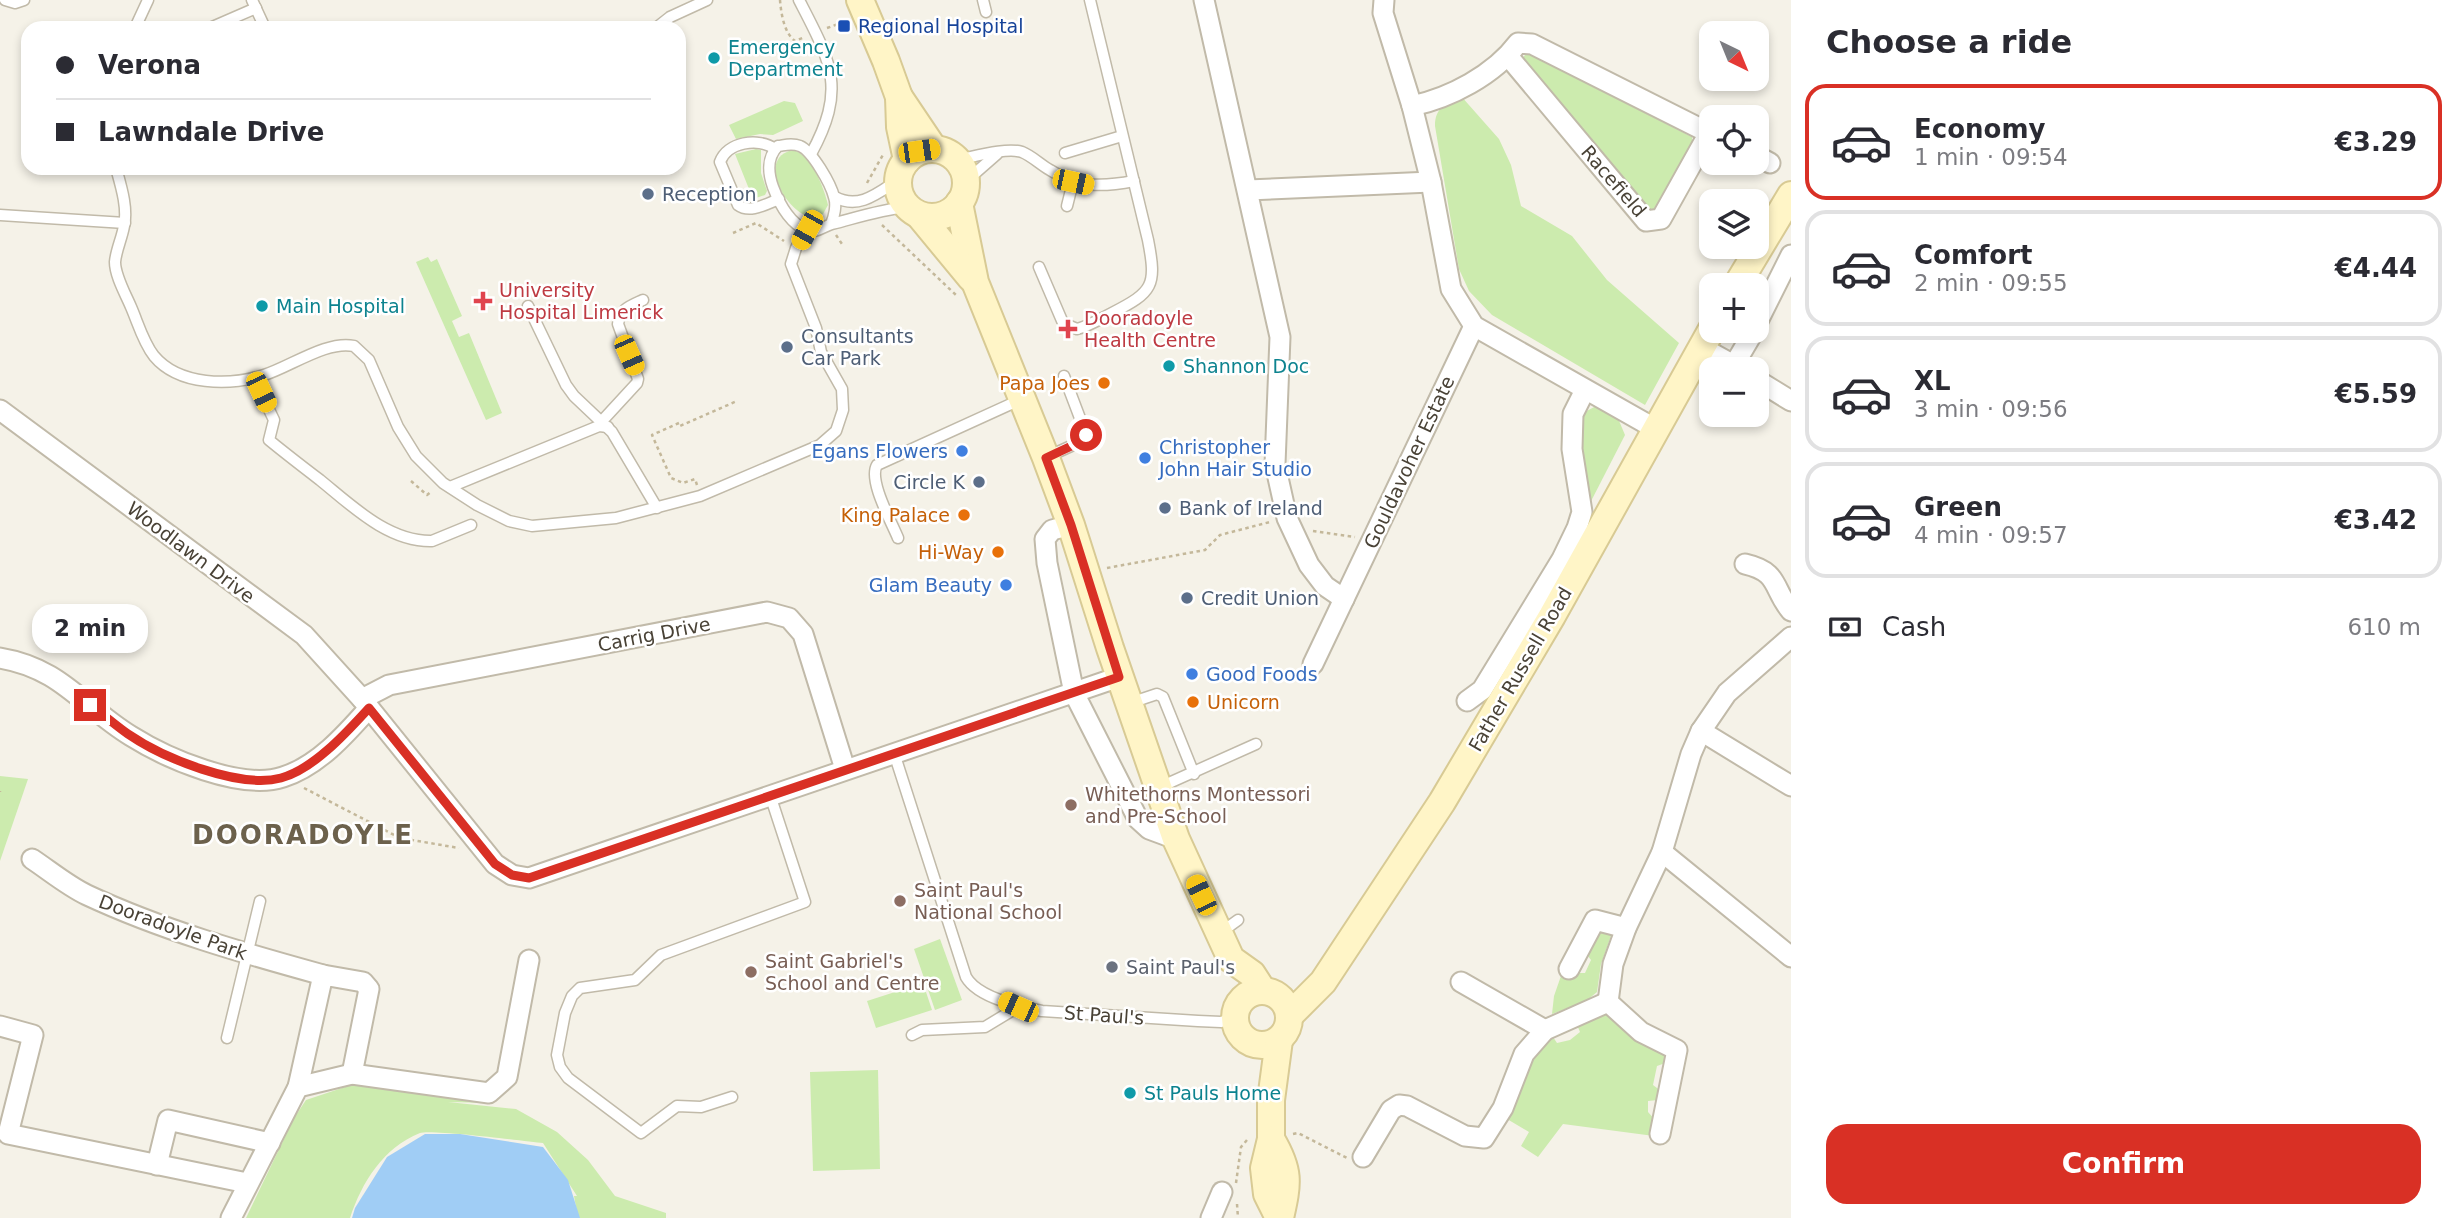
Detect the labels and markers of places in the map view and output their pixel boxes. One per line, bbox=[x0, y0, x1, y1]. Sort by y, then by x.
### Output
place label: Regional Hospital bbox=[858, 15, 1024, 37]
marker: Regional Hospital bbox=[836, 18, 852, 34]
place label: Emergency Department bbox=[728, 36, 843, 80]
marker: Emergency Department bbox=[706, 50, 722, 66]
place label: Reception bbox=[662, 183, 757, 205]
marker: Reception bbox=[640, 186, 656, 202]
place label: University Hospital Limerick bbox=[499, 279, 663, 323]
marker: University Hospital Limerick bbox=[473, 291, 493, 311]
place label: Main Hospital bbox=[276, 295, 405, 317]
marker: Main Hospital bbox=[254, 298, 270, 314]
place label: Dooradoyle Health Centre bbox=[1084, 307, 1216, 351]
marker: Dooradoyle Health Centre bbox=[1058, 319, 1078, 339]
place label: Consultants Car Park bbox=[801, 325, 914, 369]
marker: Consultants Car Park bbox=[779, 339, 795, 355]
place label: Shannon Doc bbox=[1183, 355, 1309, 377]
marker: Shannon Doc bbox=[1161, 358, 1177, 374]
place label: Papa Joes bbox=[999, 372, 1090, 394]
marker: Papa Joes bbox=[1096, 375, 1112, 391]
place label: Christopher John Hair Studio bbox=[1158, 436, 1312, 480]
place label: Egans Flowers bbox=[812, 440, 948, 462]
marker: Egans Flowers bbox=[954, 443, 970, 459]
marker: Christopher John Hair Studio bbox=[1137, 450, 1153, 466]
place label: Circle K bbox=[893, 471, 966, 493]
marker: Circle K bbox=[971, 474, 987, 490]
place label: Bank of Ireland bbox=[1179, 497, 1323, 519]
marker: Bank of Ireland bbox=[1157, 500, 1173, 516]
place label: King Palace bbox=[841, 504, 950, 526]
marker: King Palace bbox=[956, 507, 972, 523]
place label: Hi-Way bbox=[918, 541, 984, 563]
marker: Hi-Way bbox=[990, 544, 1006, 560]
place label: Glam Beauty bbox=[869, 574, 992, 596]
marker: Glam Beauty bbox=[998, 577, 1014, 593]
place label: Credit Union bbox=[1201, 587, 1319, 609]
marker: Credit Union bbox=[1179, 590, 1195, 606]
place label: Good Foods bbox=[1206, 663, 1318, 685]
marker: Good Foods bbox=[1184, 666, 1200, 682]
place label: Unicorn bbox=[1207, 691, 1280, 713]
marker: Unicorn bbox=[1185, 694, 1201, 710]
place label: Whitethorns Montessori and Pre-School bbox=[1085, 783, 1311, 827]
marker: Whitethorns Montessori and Pre-School bbox=[1063, 797, 1079, 813]
place label: Saint Paul's National School bbox=[914, 879, 1062, 923]
marker: Saint Paul's National School bbox=[892, 893, 908, 909]
place label: Saint Gabriel's School and Centre bbox=[765, 950, 939, 994]
place label: Saint Paul's bbox=[1126, 956, 1235, 978]
marker: Saint Paul's bbox=[1104, 959, 1120, 975]
marker: Saint Gabriel's School and Centre bbox=[743, 964, 759, 980]
place label: St Pauls Home bbox=[1144, 1082, 1281, 1104]
marker: St Pauls Home bbox=[1122, 1085, 1138, 1101]

